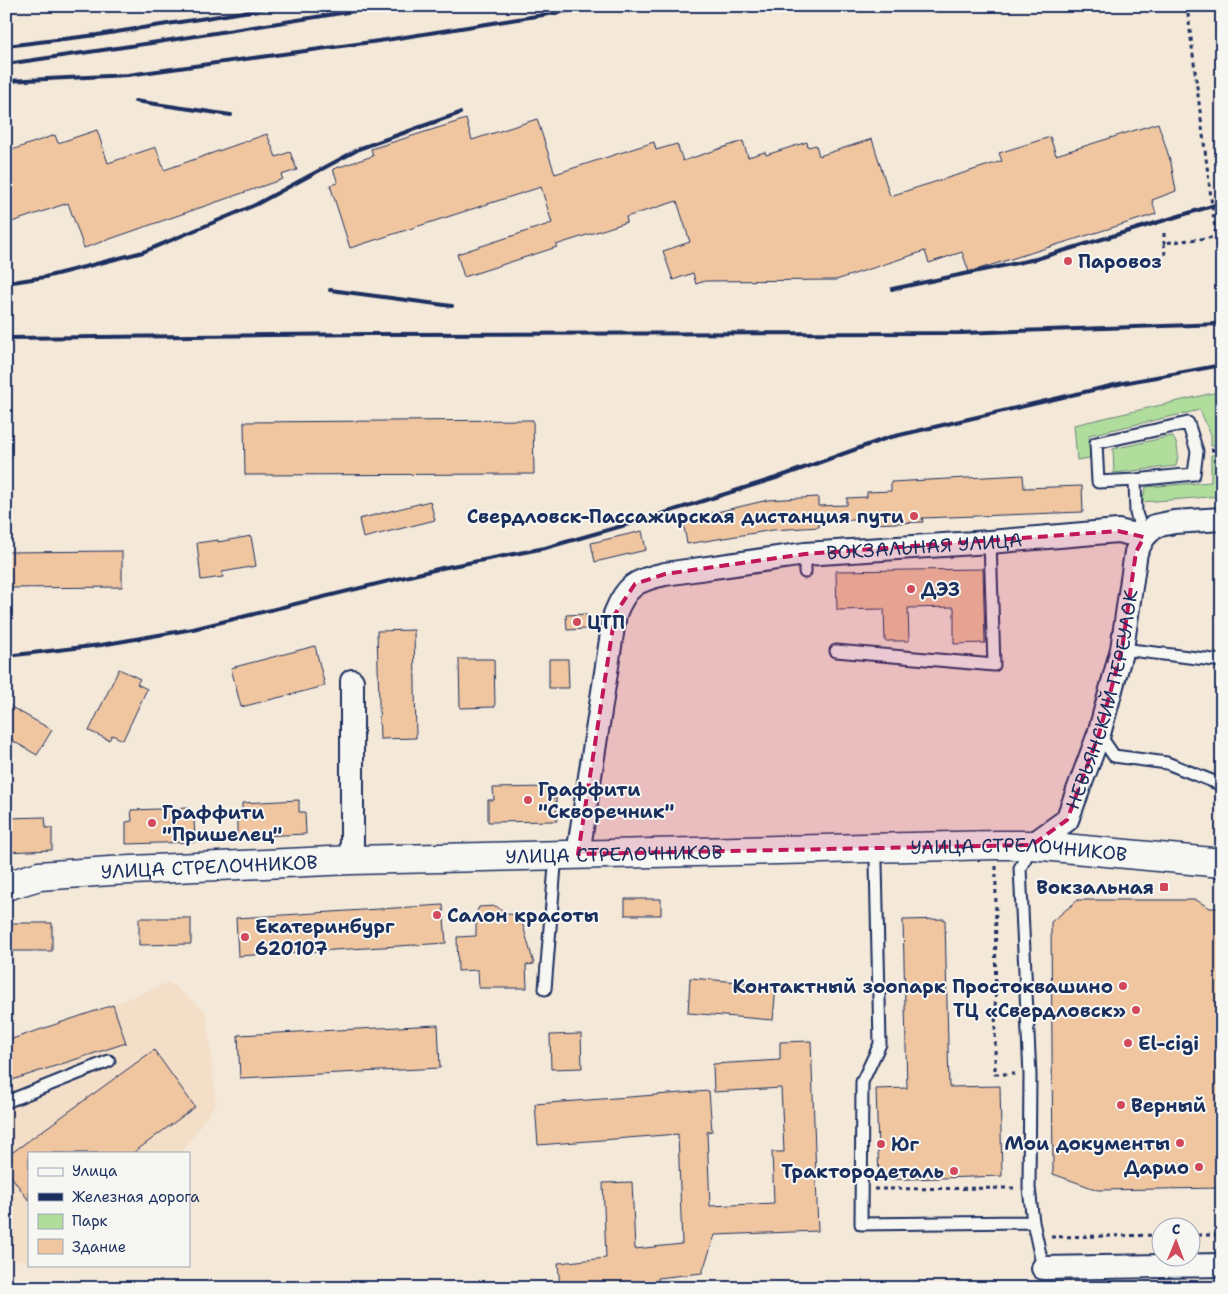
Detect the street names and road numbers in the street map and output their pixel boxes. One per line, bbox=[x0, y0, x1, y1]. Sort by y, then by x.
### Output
street label: ВОКЗАЛЬНАЯ УЛИЦА bbox=[825, 527, 1024, 565]
street label: НЕВЬЯНСКИЙ ПЕРЕУЛОК bbox=[1060, 588, 1143, 813]
street label: УЛИЦА СТРЕЛОЧНИКОВ bbox=[910, 832, 1128, 866]
street label: УЛИЦА СТРЕЛОЧНИКОВ bbox=[505, 839, 723, 869]
street label: УЛИЦА СТРЕЛОЧНИКОВ bbox=[100, 849, 318, 884]

